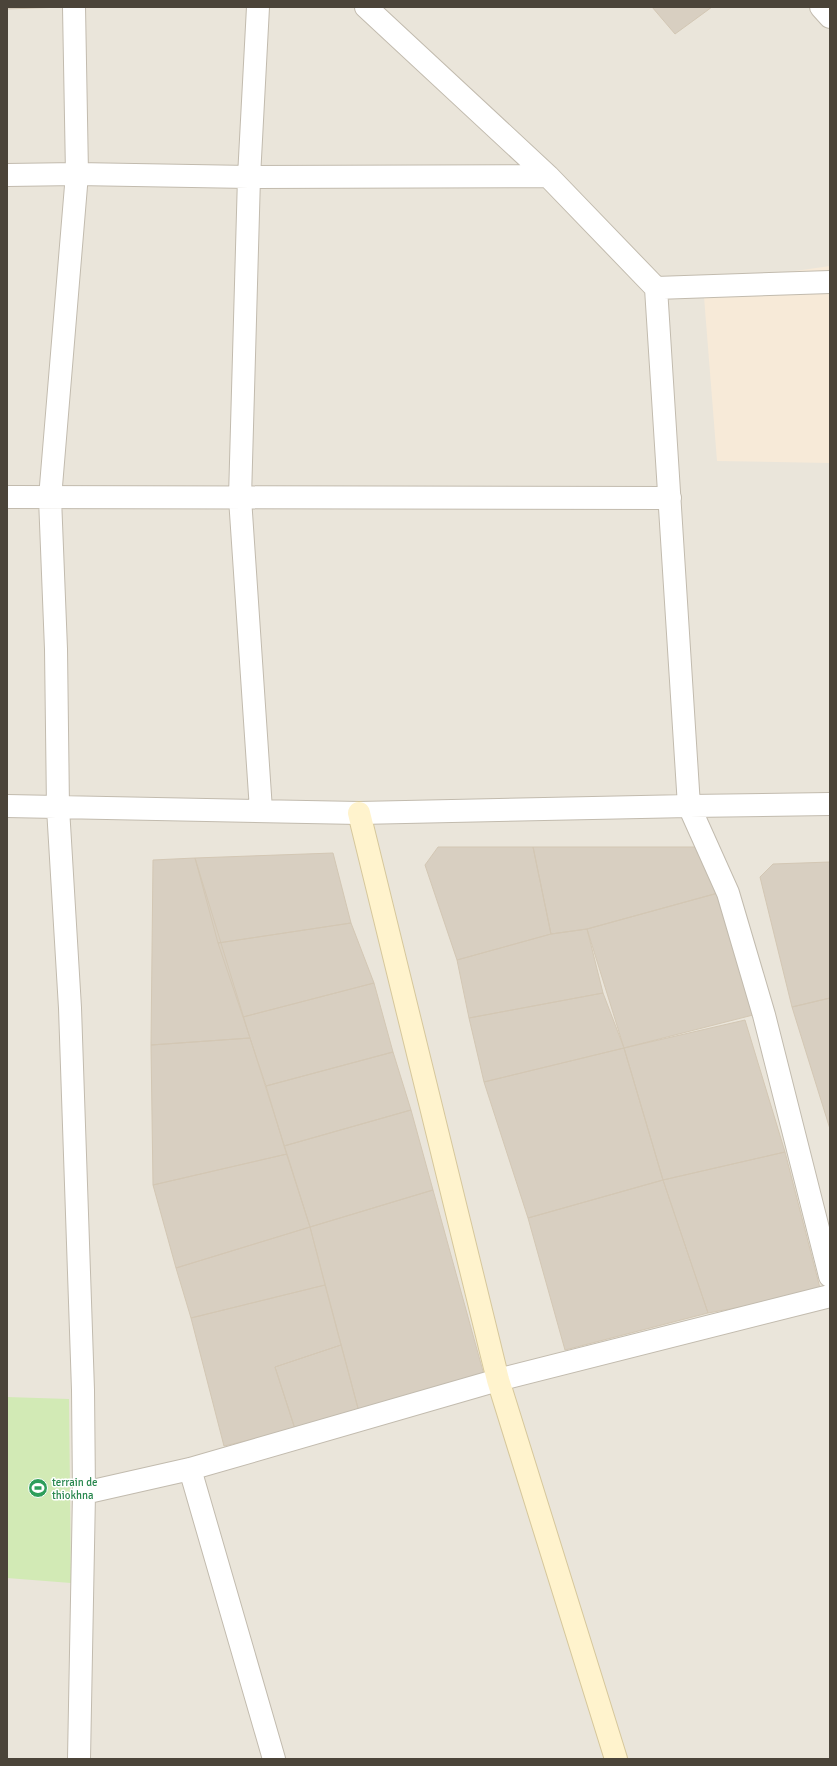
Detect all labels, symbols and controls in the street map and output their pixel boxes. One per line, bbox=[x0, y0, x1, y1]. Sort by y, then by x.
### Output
place label: terrain de thiokhna bbox=[52, 1476, 98, 1502]
sports icon: terrain de thiokhna bbox=[27, 1477, 49, 1499]

